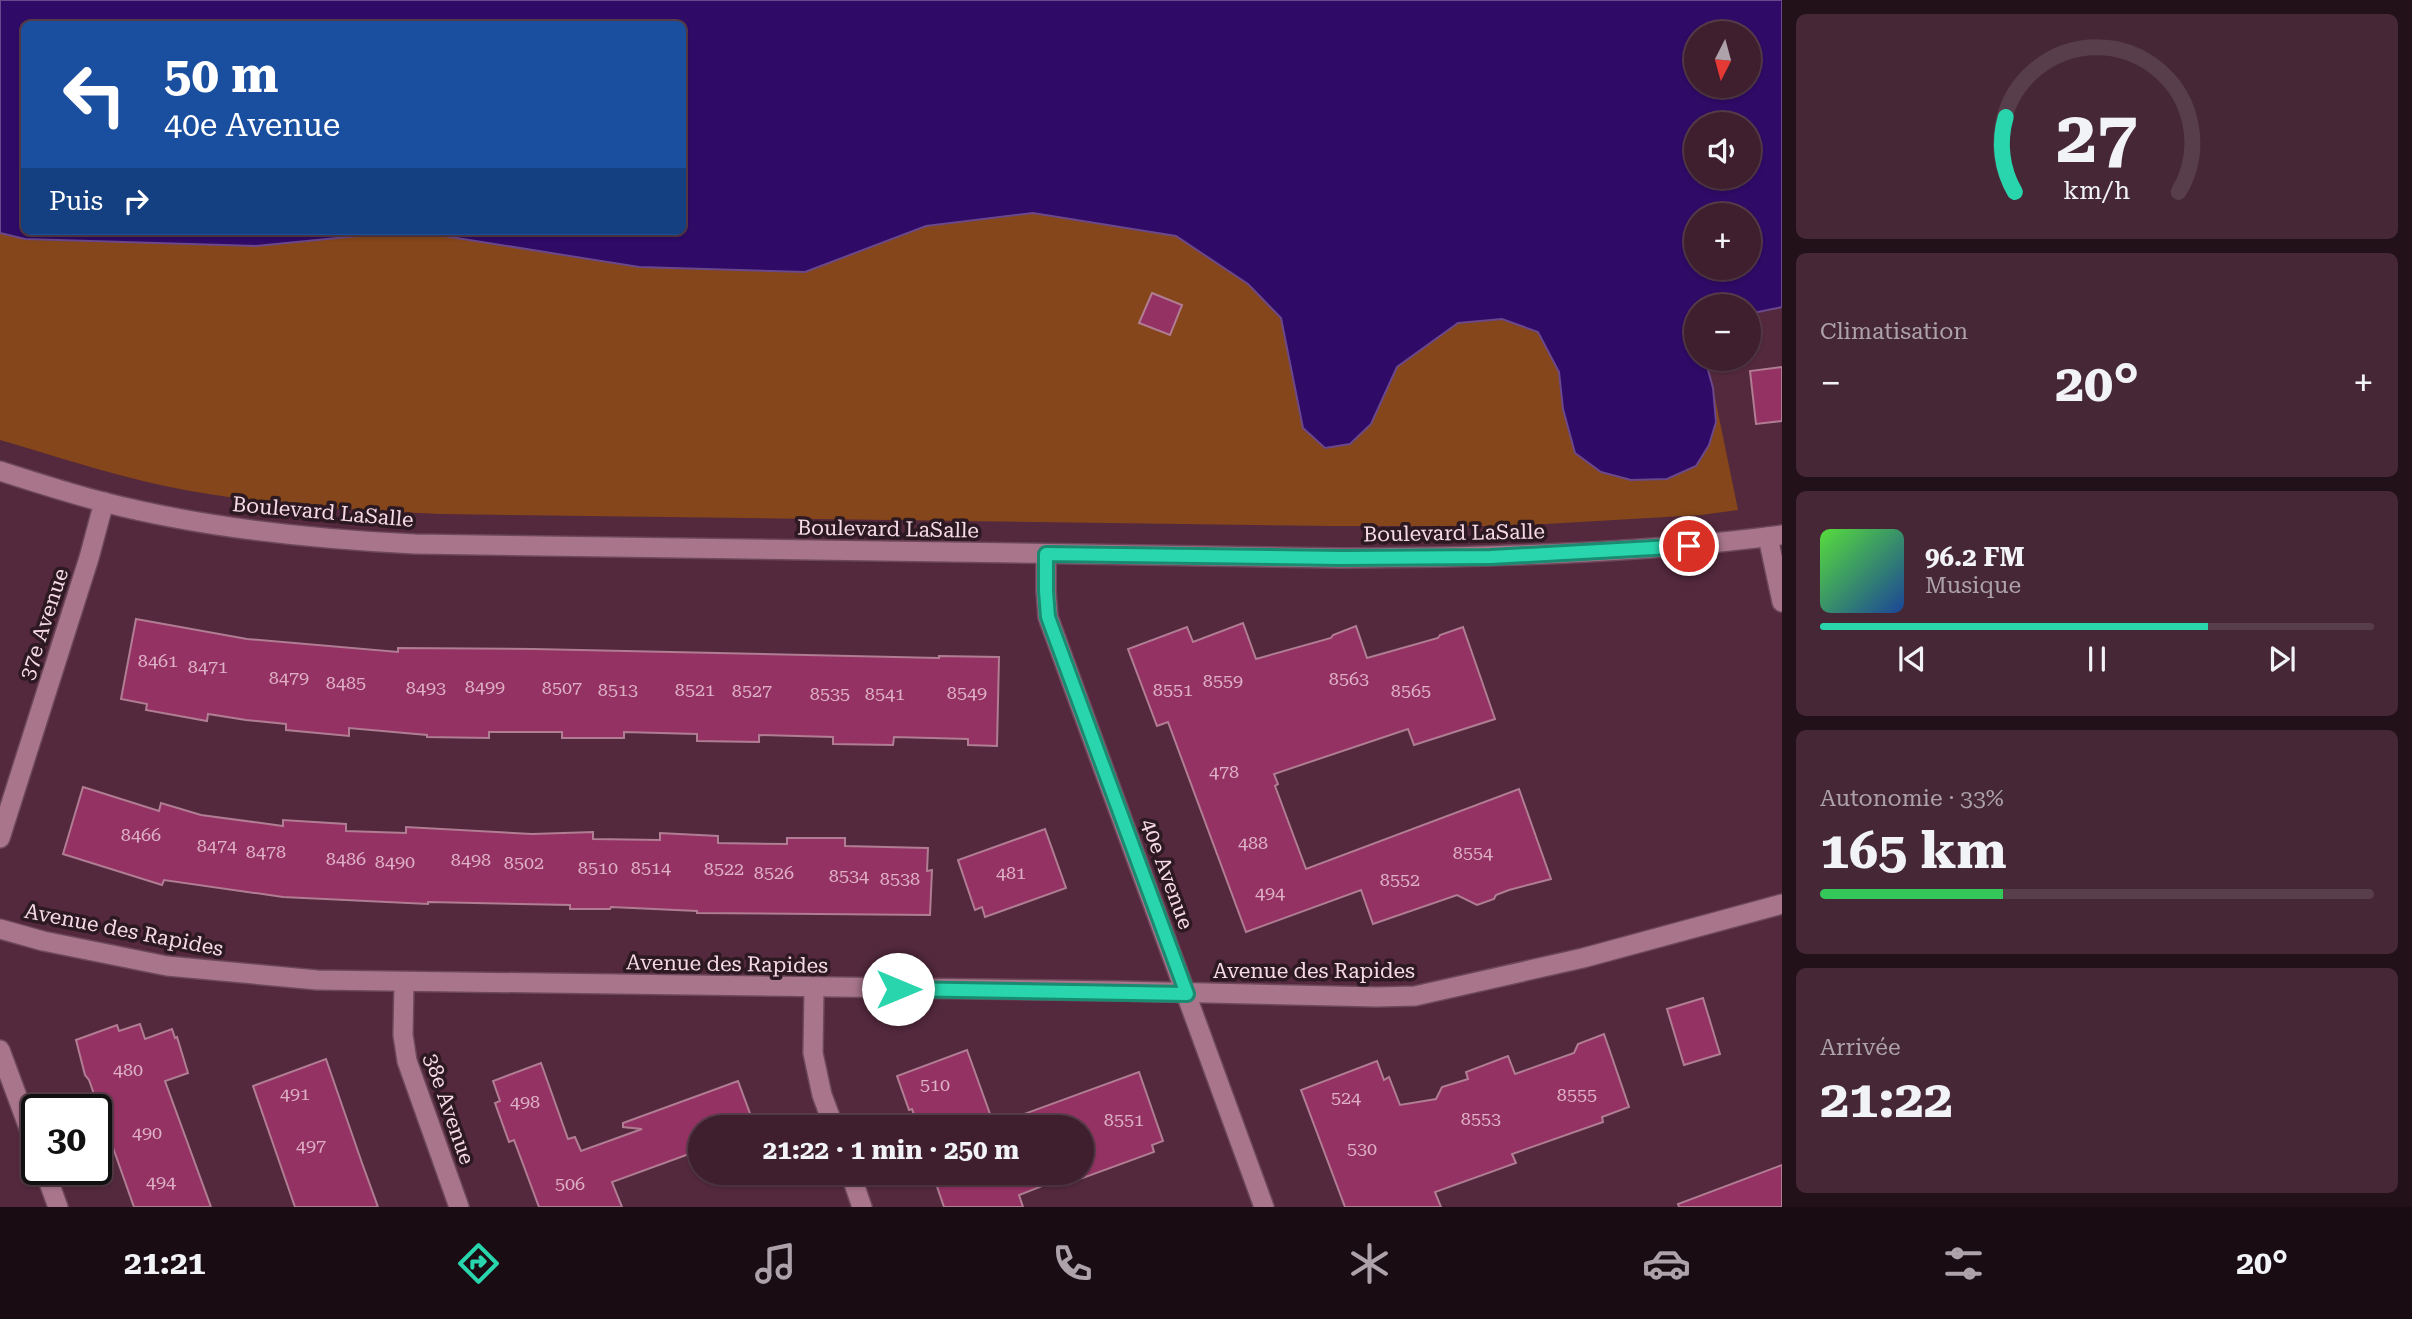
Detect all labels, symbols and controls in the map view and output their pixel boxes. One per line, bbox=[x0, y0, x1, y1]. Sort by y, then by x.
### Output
north arrow bbox=[1684, 21, 1760, 98]
map controls bbox=[1684, 21, 1761, 371]
text: 50 m bbox=[164, 47, 279, 104]
icon: left bbox=[49, 49, 140, 140]
text: 27 bbox=[2056, 96, 2138, 181]
text: 40e Avenue bbox=[164, 106, 340, 144]
button: sound bbox=[1684, 112, 1761, 189]
text: km/h bbox=[2064, 176, 2130, 205]
icon: right bbox=[117, 182, 155, 220]
text: Puis bbox=[49, 186, 103, 216]
button: + bbox=[1684, 203, 1761, 280]
button: − bbox=[1684, 294, 1761, 371]
text: Climatisation bbox=[1820, 318, 1968, 345]
text: 20° bbox=[2055, 353, 2139, 414]
text: − bbox=[1820, 361, 1841, 405]
text: + bbox=[2353, 361, 2374, 405]
street label: Boulevard LaSalle bbox=[231, 492, 415, 532]
street label: Boulevard LaSalle bbox=[797, 515, 979, 543]
pin bbox=[1659, 516, 1719, 576]
street label: Boulevard LaSalle bbox=[1363, 519, 1545, 547]
icon: arrive bbox=[1670, 527, 1708, 565]
text: 96.2 FM bbox=[1925, 542, 2025, 572]
street label: 37e Avenue bbox=[15, 565, 73, 683]
text: Musique bbox=[1925, 572, 2021, 599]
icon: previous bbox=[1893, 640, 1931, 678]
icon: pause bbox=[2078, 640, 2116, 678]
icon: next bbox=[2263, 640, 2301, 678]
house number: 8461 bbox=[138, 650, 178, 671]
house number: 8471 bbox=[188, 656, 228, 677]
house number: 8479 bbox=[269, 667, 309, 688]
house number: 8563 bbox=[1329, 668, 1369, 689]
house number: 8559 bbox=[1203, 670, 1243, 691]
house number: 8485 bbox=[326, 672, 366, 693]
house number: 8499 bbox=[465, 676, 505, 697]
house number: 8493 bbox=[406, 677, 446, 698]
house number: 8507 bbox=[542, 677, 582, 698]
house number: 8513 bbox=[598, 679, 638, 700]
house number: 8521 bbox=[675, 679, 715, 700]
house number: 8551 bbox=[1153, 679, 1193, 700]
house number: 8527 bbox=[732, 680, 772, 701]
house number: 8565 bbox=[1391, 680, 1431, 701]
house number: 8549 bbox=[947, 682, 987, 703]
house number: 8535 bbox=[810, 683, 850, 704]
house number: 8541 bbox=[865, 683, 905, 704]
house number: 478 bbox=[1209, 761, 1239, 782]
text: Autonomie · 33% bbox=[1820, 785, 2004, 812]
street label: 40e Avenue bbox=[1136, 816, 1198, 932]
text: 165 km bbox=[1820, 820, 2007, 881]
house number: 8466 bbox=[121, 824, 161, 845]
house number: 488 bbox=[1238, 832, 1268, 853]
house number: 8474 bbox=[197, 835, 237, 856]
house number: 8478 bbox=[246, 841, 286, 862]
house number: 8554 bbox=[1453, 842, 1493, 863]
house number: 8486 bbox=[326, 848, 366, 869]
house number: 8498 bbox=[451, 849, 491, 870]
house number: 8490 bbox=[375, 851, 415, 872]
house number: 8502 bbox=[504, 852, 544, 873]
house number: 8510 bbox=[578, 857, 618, 878]
house number: 8514 bbox=[631, 857, 671, 878]
house number: 8522 bbox=[704, 858, 744, 879]
house number: 8526 bbox=[754, 862, 794, 883]
house number: 481 bbox=[996, 862, 1026, 883]
house number: 8534 bbox=[829, 865, 869, 886]
house number: 8538 bbox=[880, 868, 920, 889]
house number: 8552 bbox=[1380, 869, 1420, 890]
house number: 494 bbox=[1255, 882, 1285, 903]
street label: Avenue des Rapides bbox=[23, 899, 225, 961]
street label: Avenue des Rapides bbox=[626, 950, 828, 978]
position arrow bbox=[861, 952, 935, 1026]
street label: Avenue des Rapides bbox=[1213, 959, 1415, 983]
text: Arrivée bbox=[1820, 1034, 1901, 1061]
street label: 38e Avenue bbox=[419, 1050, 479, 1168]
house number: 480 bbox=[113, 1059, 143, 1080]
text: 21:22 bbox=[1820, 1069, 1953, 1130]
house number: 510 bbox=[920, 1074, 950, 1095]
house number: 491 bbox=[280, 1083, 310, 1104]
house number: 8555 bbox=[1557, 1084, 1597, 1105]
house number: 524 bbox=[1331, 1087, 1361, 1108]
house number: 498 bbox=[510, 1091, 540, 1112]
speed limit sign: 30 bbox=[21, 1094, 112, 1185]
house number: 8553 bbox=[1461, 1108, 1501, 1129]
house number: 8551 bbox=[1104, 1109, 1144, 1130]
house number: 490 bbox=[132, 1122, 162, 1143]
house number: 497 bbox=[296, 1135, 326, 1156]
text: 21:22 · 1 min · 250 m bbox=[763, 1135, 1019, 1165]
house number: 530 bbox=[1347, 1138, 1377, 1159]
house number: 494 bbox=[146, 1171, 176, 1192]
house number: 506 bbox=[555, 1173, 585, 1194]
icon: directions bbox=[454, 1239, 503, 1288]
icon: music bbox=[751, 1239, 800, 1288]
icon: phone bbox=[1048, 1239, 1097, 1288]
icon: climate bbox=[1345, 1239, 1394, 1288]
icon: car bbox=[1642, 1239, 1691, 1288]
icon: filters bbox=[1939, 1239, 1988, 1288]
text: 21:21 bbox=[124, 1244, 206, 1282]
text: 20° bbox=[2236, 1244, 2288, 1282]

